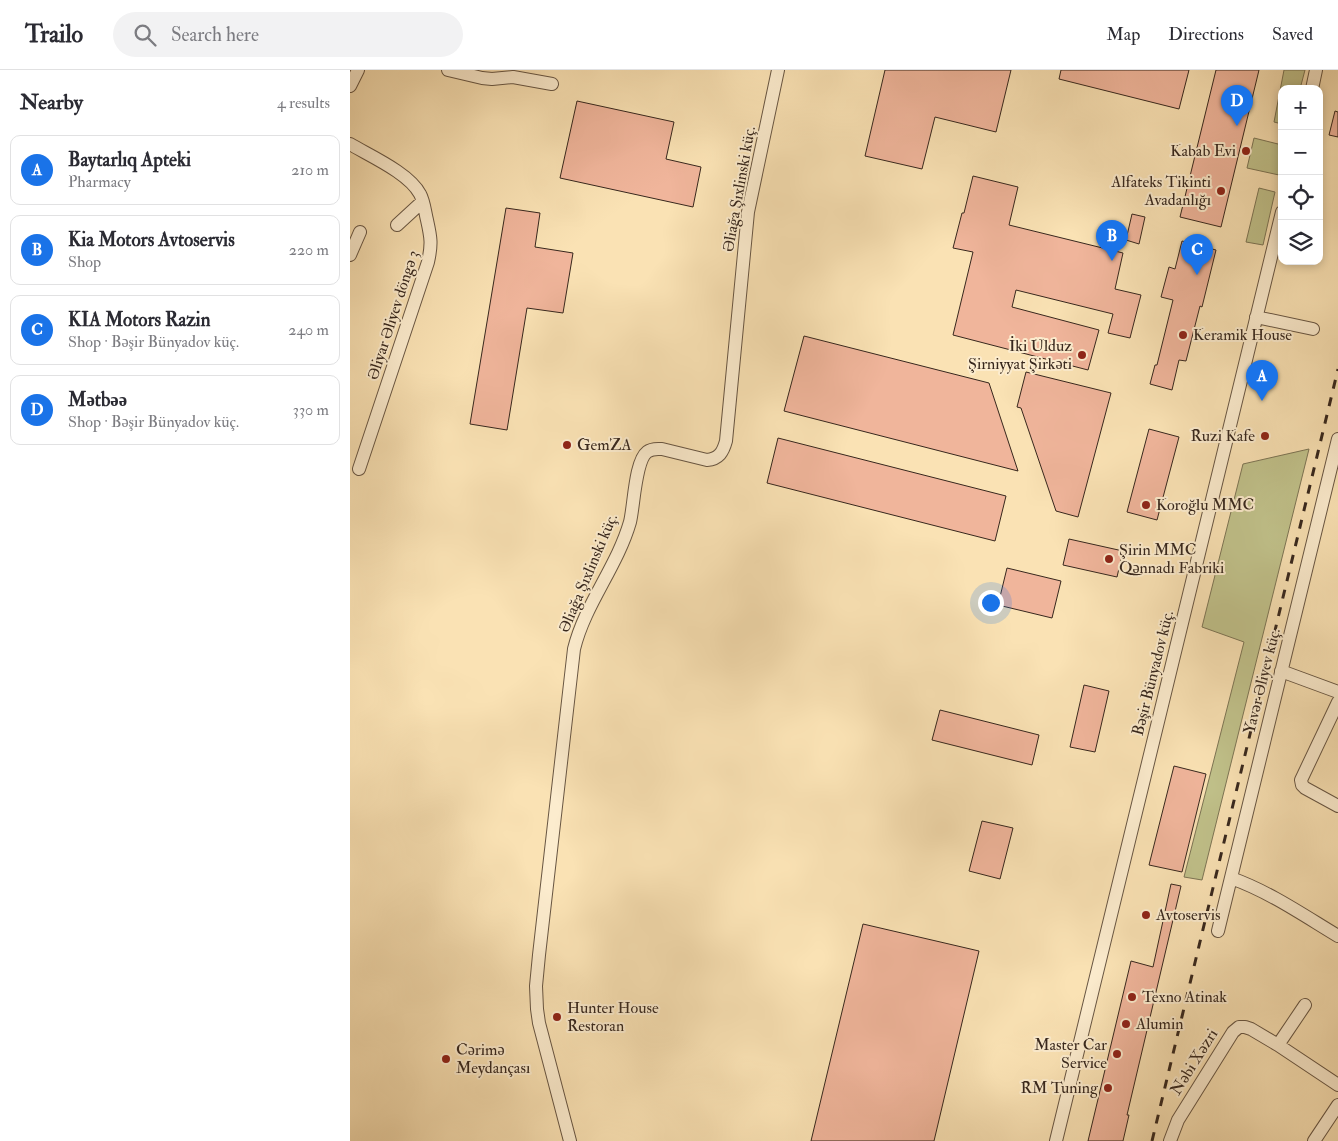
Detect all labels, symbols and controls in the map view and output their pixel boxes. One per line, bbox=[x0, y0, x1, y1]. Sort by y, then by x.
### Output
search box bbox=[113, 12, 463, 57]
text: Trailo bbox=[25, 19, 83, 50]
icon: search bbox=[131, 21, 159, 49]
text: Search here bbox=[171, 23, 259, 47]
text: Map bbox=[1107, 23, 1140, 46]
text: Directions bbox=[1168, 23, 1244, 46]
text: Saved bbox=[1272, 23, 1313, 46]
pin: D bbox=[1221, 85, 1253, 126]
map controls bbox=[1278, 85, 1323, 265]
button: + bbox=[1278, 85, 1323, 130]
text: Nearby bbox=[20, 89, 83, 116]
text: 4 results bbox=[277, 93, 330, 113]
street label: Əliağa Şıxlinski küç. bbox=[718, 125, 760, 253]
button: − bbox=[1278, 130, 1323, 175]
place label: Kabab Evi bbox=[1170, 141, 1236, 161]
marker: Kabab Evi bbox=[1240, 145, 1252, 157]
text: Baytarlıq Apteki bbox=[68, 148, 191, 172]
text: A bbox=[32, 160, 42, 180]
text: 210 m bbox=[291, 160, 329, 180]
text: Pharmacy bbox=[68, 172, 131, 192]
place label: Alfateks Tikinti Avadanlığı bbox=[1110, 172, 1211, 210]
button: locate bbox=[1278, 175, 1323, 220]
marker: Alfateks Tikinti Avadanlığı bbox=[1215, 185, 1227, 197]
pin: B bbox=[1096, 220, 1128, 261]
button: layers bbox=[1278, 220, 1323, 265]
text: Kia Motors Avtoservis bbox=[68, 228, 235, 252]
pin: C bbox=[1181, 234, 1213, 275]
text: B bbox=[32, 240, 42, 260]
text: 220 m bbox=[289, 240, 329, 260]
street label: Əliyar Əliyev döngə 3 bbox=[363, 248, 423, 382]
text: Shop bbox=[68, 252, 101, 272]
text: KIA Motors Razin bbox=[68, 308, 210, 332]
text: C bbox=[31, 320, 43, 340]
text: 240 m bbox=[288, 320, 329, 340]
place label: Keramik House bbox=[1193, 325, 1292, 345]
marker: Keramik House bbox=[1177, 329, 1189, 341]
text: Shop · Bəşir Bünyadov küç. bbox=[68, 332, 239, 352]
place label: İki Ulduz Şirniyyat Şirkəti bbox=[968, 336, 1072, 374]
marker: İki Ulduz Şirniyyat Şirkəti bbox=[1076, 349, 1088, 361]
pin: A bbox=[1246, 360, 1278, 401]
text: Mətbəə bbox=[68, 388, 127, 412]
text: D bbox=[30, 400, 44, 420]
text: 330 m bbox=[293, 400, 329, 420]
text: Shop · Bəşir Bünyadov küç. bbox=[68, 412, 239, 432]
place label: Ruzi Kafe bbox=[1191, 426, 1255, 446]
marker: Ruzi Kafe bbox=[1259, 430, 1271, 442]
place label: GemZA bbox=[577, 435, 632, 455]
marker: GemZA bbox=[561, 439, 573, 451]
place label: Koroğlu MMC bbox=[1156, 495, 1254, 515]
marker: Koroğlu MMC bbox=[1140, 499, 1152, 511]
street label: Əliağa Şıxlinski küç. bbox=[554, 510, 622, 636]
place label: Şirin MMC Qənnadı Fabriki bbox=[1119, 540, 1224, 578]
marker: Şirin MMC Qənnadı Fabriki bbox=[1103, 553, 1115, 565]
your location bbox=[978, 590, 1004, 616]
street label: Bəşir Bünyadov küç. bbox=[1128, 608, 1178, 738]
street label: Yavər Əliyev küç. bbox=[1239, 626, 1285, 736]
place label: Avtoservis bbox=[1155, 905, 1220, 925]
marker: Avtoservis bbox=[1140, 909, 1152, 921]
place label: Texno Atinak bbox=[1142, 987, 1227, 1007]
marker: Texno Atinak bbox=[1126, 991, 1138, 1003]
place label: Hunter House Restoran bbox=[567, 998, 659, 1036]
marker: Hunter House Restoran bbox=[551, 1011, 563, 1023]
place label: Alumin bbox=[1135, 1014, 1183, 1034]
marker: Alumin bbox=[1120, 1018, 1132, 1030]
street label: Nəbi Xəzri bbox=[1166, 1025, 1222, 1099]
place label: Master Car Service bbox=[1034, 1035, 1107, 1073]
place label: Cərimə Meydançası bbox=[456, 1040, 530, 1078]
marker: Master Car Service bbox=[1111, 1048, 1123, 1060]
marker: Cərimə Meydançası bbox=[440, 1053, 452, 1065]
place label: RM Tuning bbox=[1021, 1078, 1099, 1098]
marker: RM Tuning bbox=[1102, 1082, 1114, 1094]

